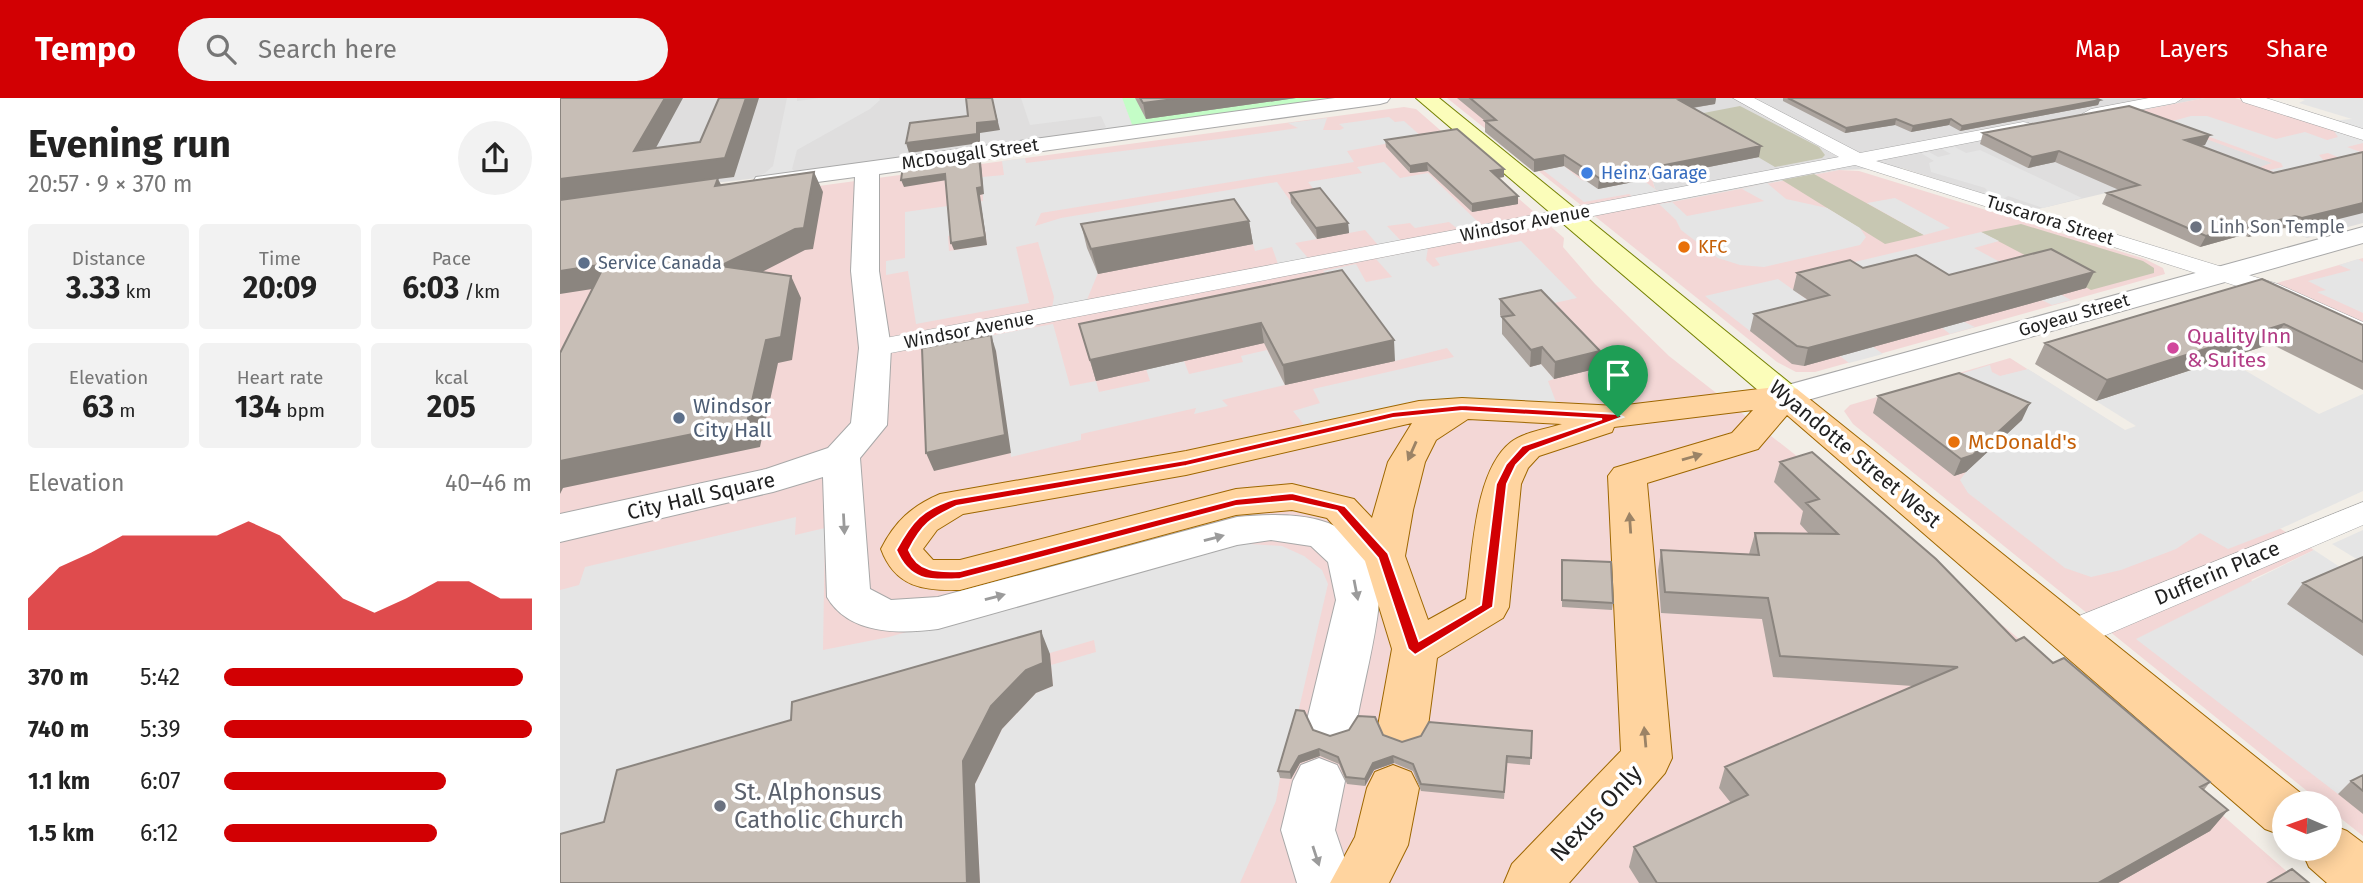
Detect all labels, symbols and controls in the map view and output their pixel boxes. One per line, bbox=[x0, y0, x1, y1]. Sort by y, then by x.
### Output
search box bbox=[178, 18, 668, 81]
text: Tempo bbox=[35, 29, 136, 69]
icon: search bbox=[202, 30, 240, 68]
text: Search here bbox=[258, 34, 397, 65]
text: Map bbox=[2075, 35, 2121, 63]
text: Layers bbox=[2159, 35, 2228, 63]
text: Share bbox=[2266, 35, 2328, 63]
text: Evening run bbox=[28, 121, 231, 167]
button: share bbox=[458, 121, 532, 195]
street label: McDougall Street bbox=[900, 133, 1040, 174]
place label: Heinz Garage bbox=[1601, 162, 1707, 184]
marker: Heinz Garage bbox=[1579, 165, 1595, 181]
text: 20:57 · 9 × 370 m bbox=[28, 170, 192, 198]
street label: Tuscarora Street bbox=[1984, 190, 2117, 250]
street label: Windsor Avenue bbox=[1458, 200, 1592, 246]
place label: Linh Son Temple bbox=[2210, 216, 2345, 238]
marker: Linh Son Temple bbox=[2188, 219, 2204, 235]
place label: KFC bbox=[1698, 236, 1727, 258]
marker: KFC bbox=[1676, 239, 1692, 255]
text: Distance bbox=[72, 247, 146, 270]
text: Time bbox=[259, 247, 301, 270]
text: Pace bbox=[432, 247, 471, 270]
place label: Service Canada bbox=[598, 252, 722, 274]
marker: Service Canada bbox=[576, 255, 592, 271]
text: 3.33 bbox=[66, 270, 120, 306]
text: 20:09 bbox=[243, 270, 317, 306]
text: 6:03 bbox=[402, 270, 459, 306]
text: km bbox=[120, 280, 151, 303]
text: /km bbox=[459, 280, 500, 303]
street label: Goyeau Street bbox=[2016, 289, 2132, 341]
street label: Windsor Avenue bbox=[902, 307, 1036, 353]
place label: Quality Inn & Suites bbox=[2187, 323, 2291, 373]
marker: Quality Inn & Suites bbox=[2165, 340, 2181, 356]
pin bbox=[1588, 345, 1648, 417]
icon: arrive bbox=[1599, 356, 1637, 394]
text: Elevation bbox=[69, 366, 148, 389]
text: Heart rate bbox=[237, 366, 323, 389]
text: kcal bbox=[434, 366, 468, 389]
street label: Wyandotte Street West bbox=[1764, 375, 1947, 534]
text: 63 bbox=[82, 389, 114, 425]
text: 134 bbox=[235, 389, 281, 425]
text: 205 bbox=[427, 389, 476, 425]
place label: Windsor City Hall bbox=[693, 393, 772, 443]
text: m bbox=[114, 399, 135, 422]
text: bpm bbox=[281, 399, 325, 422]
marker: Windsor City Hall bbox=[671, 410, 687, 426]
place label: McDonald's bbox=[1968, 429, 2077, 455]
marker: McDonald's bbox=[1946, 434, 1962, 450]
one-way arrow bbox=[1406, 441, 1417, 462]
one-way arrow bbox=[1682, 451, 1703, 461]
street label: City Hall Square bbox=[625, 466, 777, 526]
text: Elevation bbox=[28, 469, 124, 497]
text: 40–46 m bbox=[445, 469, 532, 497]
one-way arrow bbox=[1624, 511, 1635, 533]
one-way arrow bbox=[839, 513, 850, 535]
one-way arrow bbox=[1204, 532, 1225, 542]
street label: Dufferin Place bbox=[2150, 535, 2284, 611]
one-way arrow bbox=[1350, 579, 1361, 601]
one-way arrow bbox=[985, 592, 1006, 602]
text: 370 m bbox=[28, 663, 89, 691]
text: 5:42 bbox=[140, 663, 180, 691]
text: 740 m bbox=[28, 715, 89, 743]
text: 5:39 bbox=[140, 715, 181, 743]
one-way arrow bbox=[1639, 726, 1650, 748]
street label: Nexus Only bbox=[1544, 759, 1648, 867]
text: 1.1 km bbox=[28, 767, 90, 795]
text: 6:07 bbox=[140, 767, 180, 795]
place label: St. Alphonsus Catholic Church bbox=[734, 778, 904, 834]
north arrow bbox=[2272, 791, 2342, 861]
map controls bbox=[2272, 791, 2342, 861]
marker: St. Alphonsus Catholic Church bbox=[712, 798, 728, 814]
text: 1.5 km bbox=[28, 819, 94, 847]
text: 6:12 bbox=[140, 819, 178, 847]
one-way arrow bbox=[1312, 846, 1322, 867]

